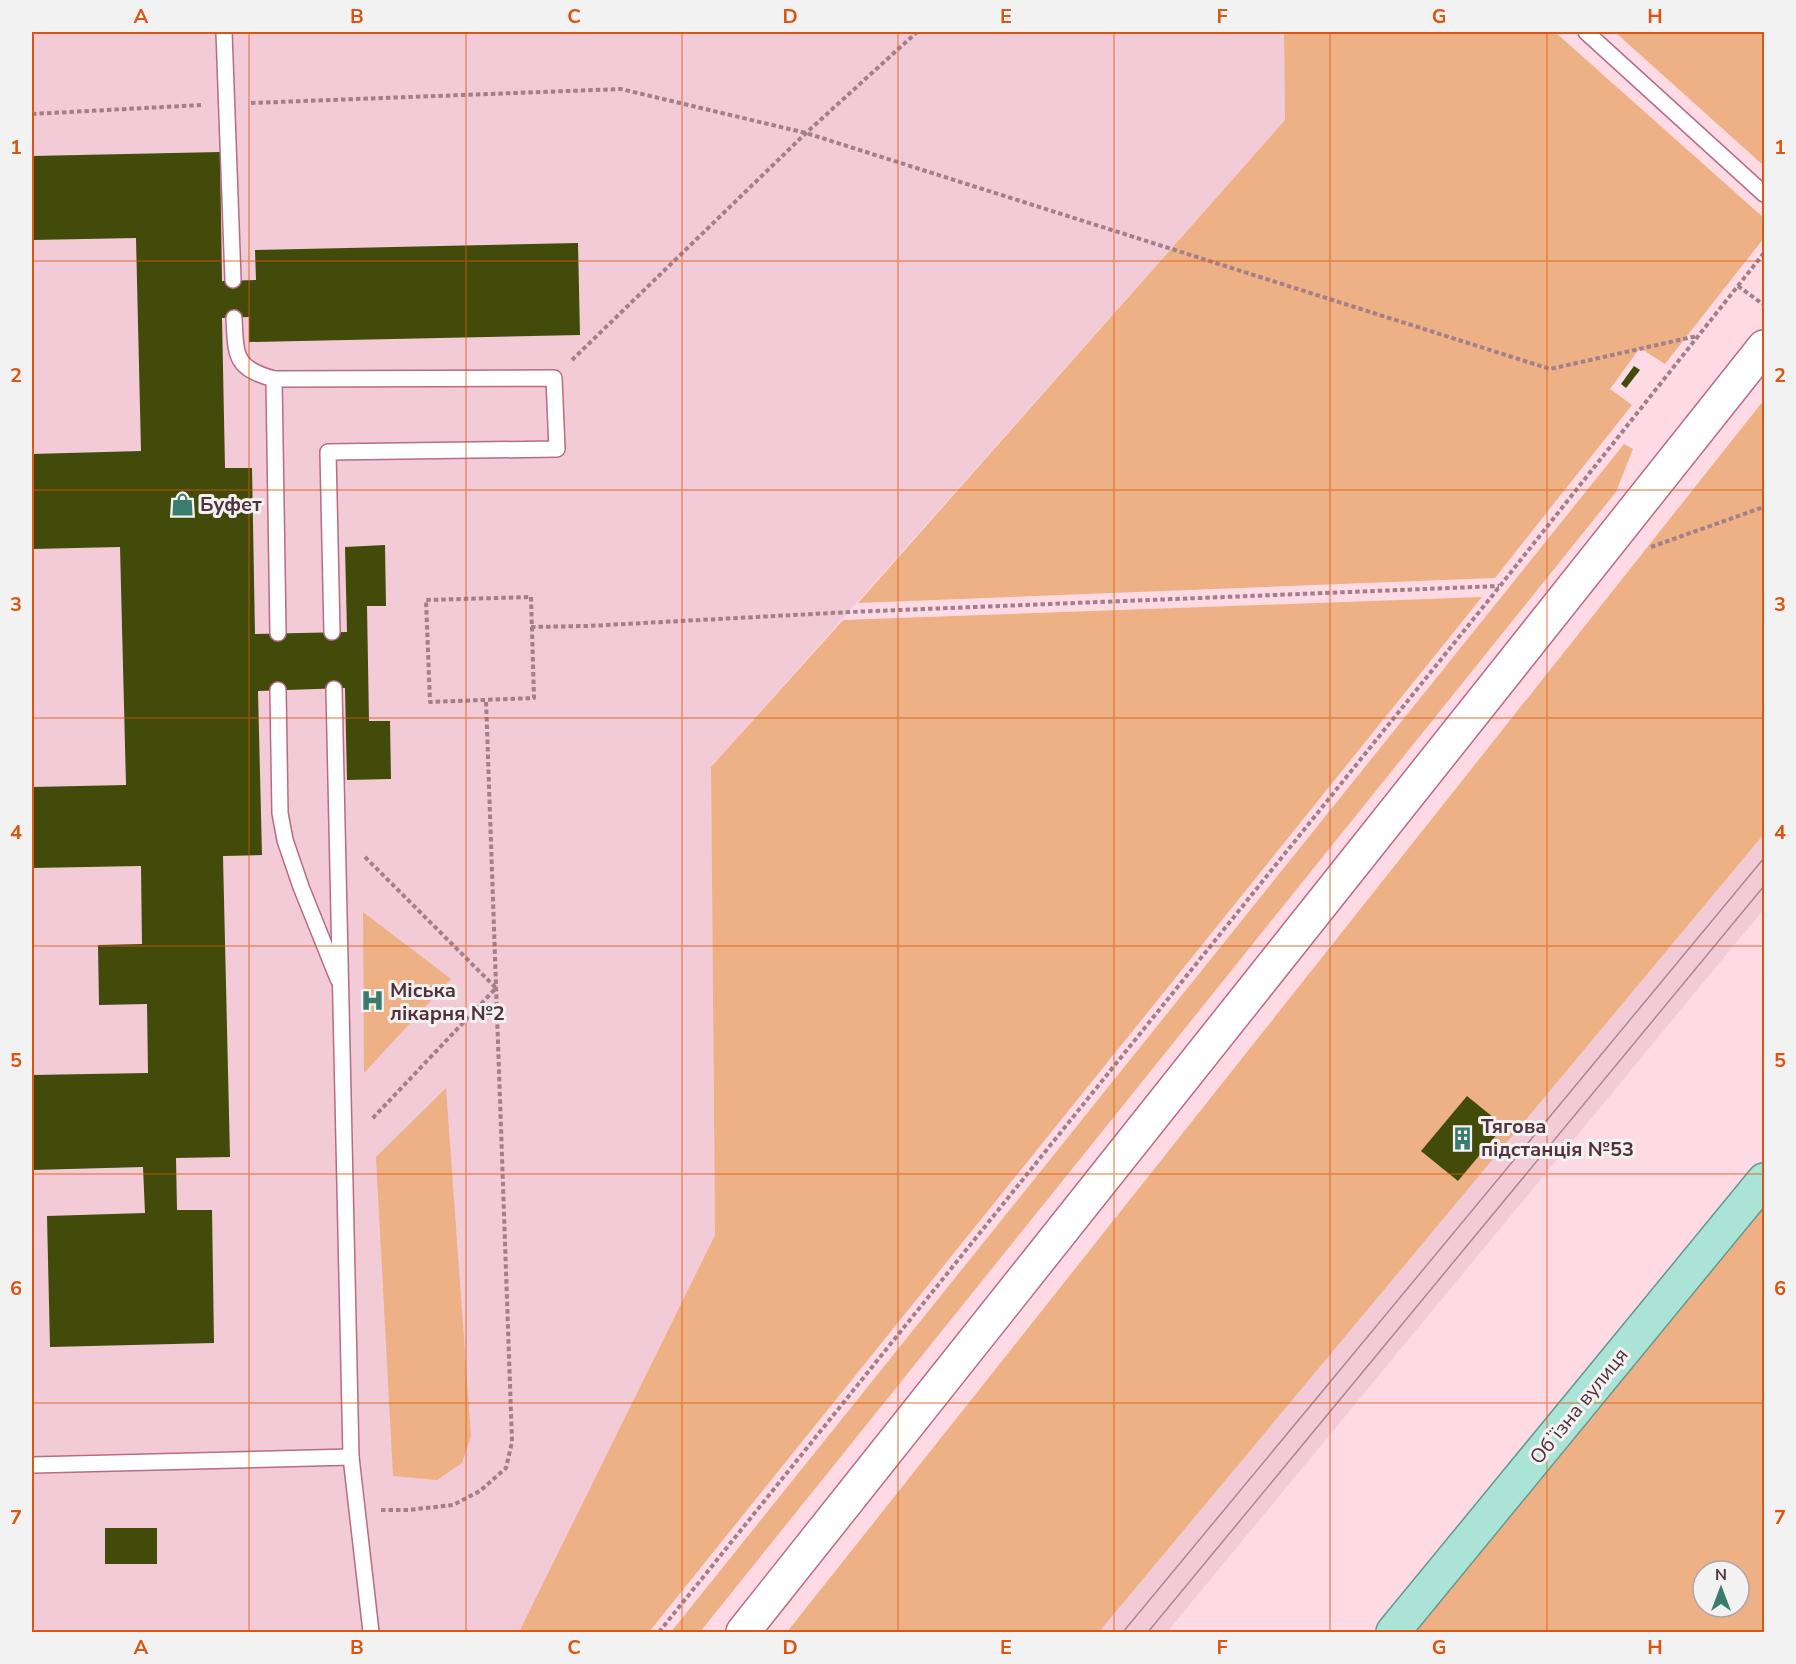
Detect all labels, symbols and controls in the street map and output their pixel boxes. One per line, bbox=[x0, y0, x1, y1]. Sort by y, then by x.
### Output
text: A bbox=[134, 3, 149, 30]
text: B bbox=[350, 3, 364, 30]
text: C bbox=[567, 3, 581, 30]
text: D bbox=[782, 3, 798, 30]
text: E bbox=[1000, 3, 1012, 30]
text: F bbox=[1216, 3, 1228, 30]
text: G bbox=[1432, 3, 1446, 30]
text: H bbox=[1647, 3, 1663, 30]
text: 1 bbox=[10, 134, 22, 161]
text: 1 bbox=[1774, 134, 1786, 161]
text: 2 bbox=[10, 362, 22, 389]
text: 2 bbox=[1774, 362, 1786, 389]
shop icon: Буфет bbox=[169, 491, 195, 517]
place label: Буфет bbox=[200, 491, 262, 518]
text: 3 bbox=[10, 591, 22, 618]
text: 3 bbox=[1774, 591, 1786, 618]
text: 4 bbox=[10, 819, 22, 846]
text: 4 bbox=[1774, 819, 1786, 846]
place label: Міська лікарня №2 bbox=[390, 977, 505, 1027]
hospital icon: Міська лікарня №2 bbox=[359, 988, 385, 1014]
text: 5 bbox=[10, 1047, 22, 1074]
text: 5 bbox=[1774, 1047, 1786, 1074]
place label: Тягова підстанція №53 bbox=[1481, 1113, 1634, 1163]
building icon: Тягова підстанція №53 bbox=[1450, 1125, 1476, 1151]
text: 6 bbox=[10, 1275, 22, 1302]
text: 6 bbox=[1774, 1275, 1786, 1302]
street label: Обʼїзна вулиця bbox=[1524, 1342, 1634, 1470]
text: 7 bbox=[10, 1504, 22, 1531]
text: 7 bbox=[1774, 1504, 1786, 1531]
north arrow bbox=[1691, 1559, 1751, 1619]
text: N bbox=[1715, 1564, 1727, 1586]
text: A bbox=[134, 1634, 149, 1661]
text: B bbox=[350, 1634, 364, 1661]
text: C bbox=[567, 1634, 581, 1661]
text: D bbox=[782, 1634, 798, 1661]
text: E bbox=[1000, 1634, 1012, 1661]
text: F bbox=[1216, 1634, 1228, 1661]
text: G bbox=[1432, 1634, 1446, 1661]
text: H bbox=[1647, 1634, 1663, 1661]

